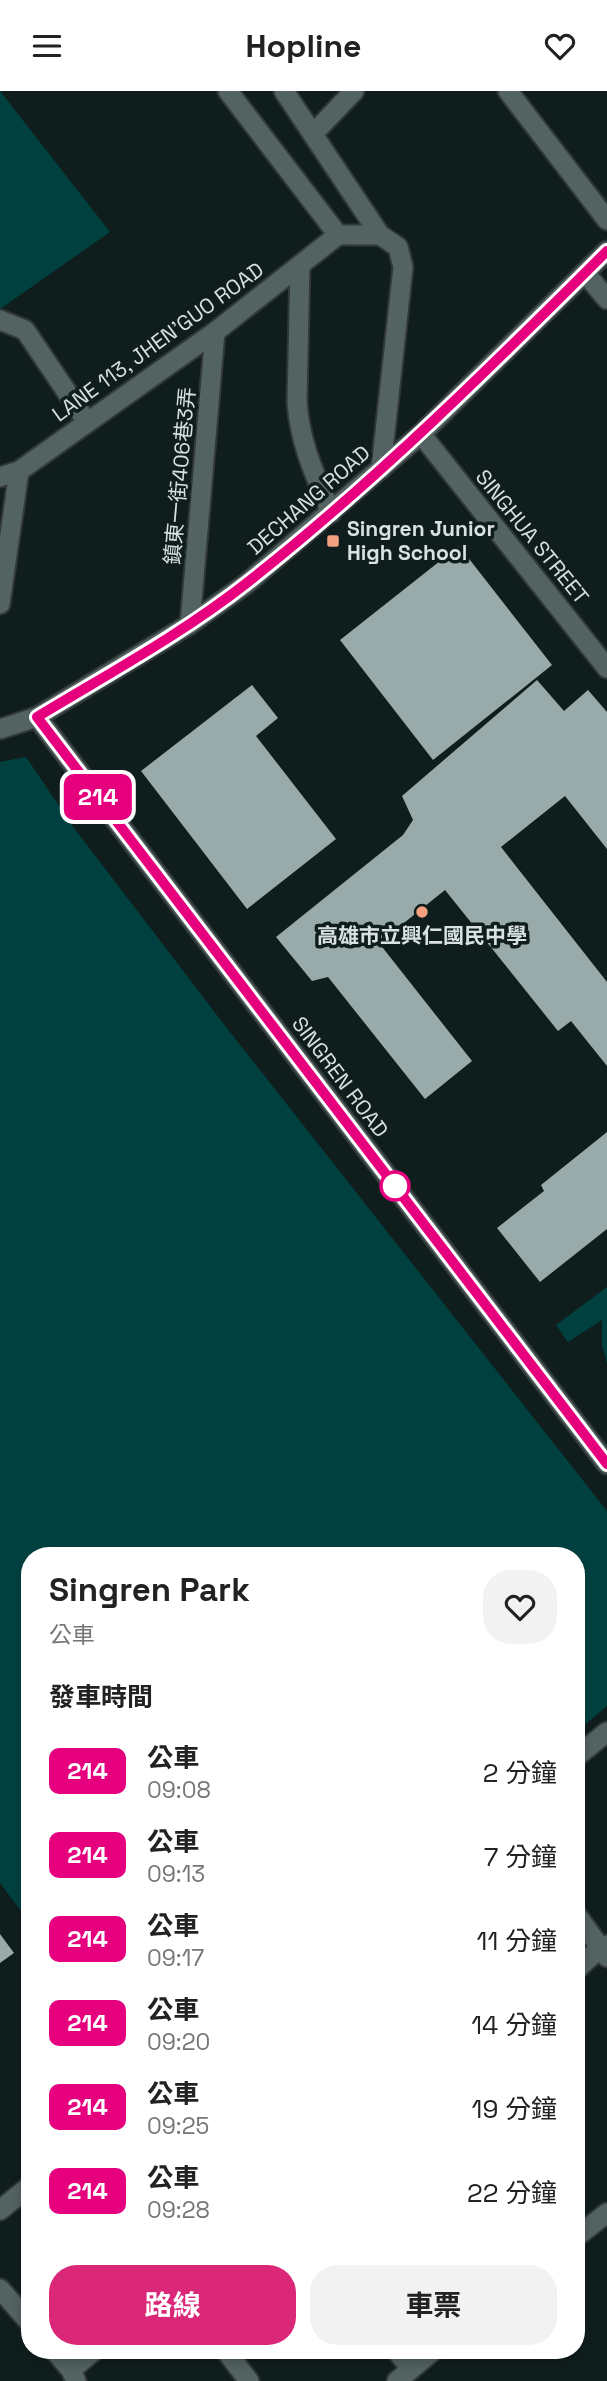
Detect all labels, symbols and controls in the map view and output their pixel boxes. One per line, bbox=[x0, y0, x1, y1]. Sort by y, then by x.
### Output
text: Hopline bbox=[245, 26, 362, 66]
icon: menu bbox=[28, 27, 66, 65]
icon: heart bbox=[541, 27, 579, 65]
street label: LANE 113, JHEN'GUO ROAD bbox=[47, 256, 269, 427]
street label: 鎮東一街406巷3弄 bbox=[158, 386, 201, 566]
street label: DECHANG ROAD bbox=[242, 439, 376, 560]
street label: SINGHUA STREET bbox=[470, 464, 595, 609]
place label: Singren Junior High School bbox=[347, 515, 495, 566]
marker: Singren Junior High School bbox=[325, 533, 341, 549]
line badge: 214 bbox=[58, 774, 138, 820]
text: 214 bbox=[78, 781, 118, 812]
marker: 高雄市立興仁國民中學 bbox=[414, 904, 430, 920]
place label: 高雄市立興仁國民中學 bbox=[317, 922, 527, 949]
street label: SINGREN ROAD bbox=[286, 1011, 395, 1143]
unlabelled marker bbox=[380, 1171, 410, 1201]
text: Singren Park bbox=[49, 1569, 250, 1611]
button: heart bbox=[483, 1570, 557, 1644]
text: 公車 bbox=[49, 1620, 95, 1650]
text: 發車時間 bbox=[49, 1680, 153, 1714]
text: 公車 bbox=[147, 1741, 199, 1775]
text: 214 bbox=[67, 1755, 108, 1786]
text: 2 分鐘 bbox=[483, 1756, 557, 1790]
text: 09:08 bbox=[147, 1775, 211, 1805]
text: 公車 bbox=[147, 1825, 199, 1859]
text: 214 bbox=[67, 1839, 108, 1870]
text: 7 分鐘 bbox=[484, 1840, 557, 1874]
text: 09:13 bbox=[147, 1859, 205, 1889]
text: 公車 bbox=[147, 1909, 199, 1943]
text: 214 bbox=[67, 1923, 108, 1954]
text: 11 分鐘 bbox=[477, 1924, 557, 1958]
text: 09:17 bbox=[147, 1943, 204, 1973]
text: 公車 bbox=[147, 1993, 199, 2027]
text: 214 bbox=[67, 2007, 108, 2038]
text: 14 分鐘 bbox=[471, 2008, 557, 2042]
text: 09:20 bbox=[147, 2027, 210, 2057]
text: 公車 bbox=[147, 2077, 199, 2111]
text: 214 bbox=[67, 2091, 108, 2122]
text: 19 分鐘 bbox=[472, 2092, 557, 2126]
text: 09:25 bbox=[147, 2111, 209, 2141]
text: 公車 bbox=[147, 2161, 199, 2195]
text: 214 bbox=[67, 2175, 108, 2206]
text: 22 分鐘 bbox=[467, 2176, 557, 2210]
text: 09:28 bbox=[147, 2195, 210, 2225]
button: 路線 bbox=[49, 2265, 296, 2345]
button: 車票 bbox=[310, 2265, 557, 2345]

